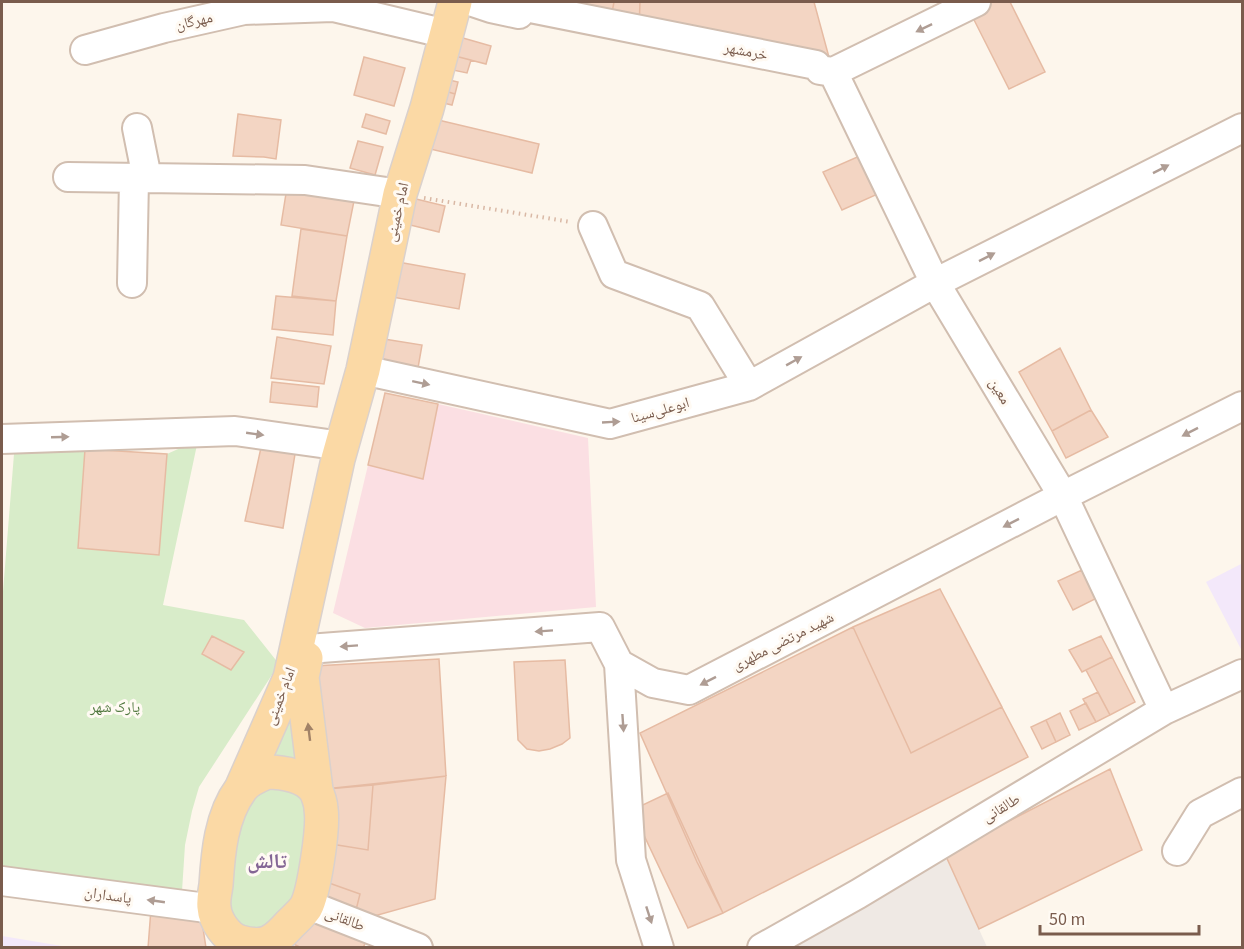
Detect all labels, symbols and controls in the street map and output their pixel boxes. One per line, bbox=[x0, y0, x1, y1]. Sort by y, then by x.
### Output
street label: مهرگان bbox=[174, 7, 215, 36]
one-way arrow bbox=[915, 23, 932, 32]
street label: خرمشهر bbox=[721, 37, 770, 66]
one-way arrow bbox=[1153, 164, 1170, 174]
street label: امام خمینی bbox=[380, 180, 415, 244]
one-way arrow bbox=[979, 252, 996, 262]
one-way arrow bbox=[786, 356, 803, 366]
street label: معین bbox=[984, 374, 1016, 408]
one-way arrow bbox=[411, 378, 430, 388]
street label: ابوعلی‌سینا bbox=[629, 392, 692, 429]
one-way arrow bbox=[602, 417, 621, 426]
one-way arrow bbox=[1182, 427, 1199, 437]
one-way arrow bbox=[245, 429, 264, 438]
one-way arrow bbox=[50, 432, 69, 442]
one-way arrow bbox=[1002, 518, 1019, 528]
street label: شهید مرتضی مطهری bbox=[729, 607, 838, 676]
one-way arrow bbox=[534, 627, 553, 636]
one-way arrow bbox=[340, 641, 359, 651]
street label: امام خمینی bbox=[260, 664, 301, 728]
one-way arrow bbox=[699, 676, 716, 685]
park label: پارک شهر bbox=[89, 697, 140, 718]
one-way arrow bbox=[618, 713, 627, 732]
one-way arrow bbox=[304, 723, 313, 742]
street label: طالقانی bbox=[978, 789, 1024, 828]
district label: تالش bbox=[247, 846, 287, 876]
street label: پاسداران bbox=[83, 882, 133, 909]
one-way arrow bbox=[146, 896, 165, 906]
scale bar bbox=[1040, 898, 1199, 936]
street label: طالقانی bbox=[322, 902, 368, 937]
one-way arrow bbox=[644, 906, 654, 924]
text: 50 m bbox=[1049, 907, 1085, 932]

